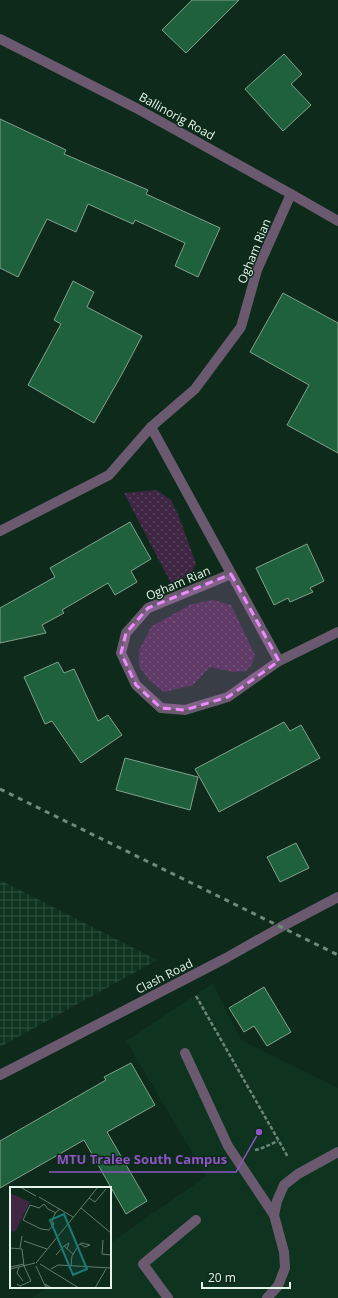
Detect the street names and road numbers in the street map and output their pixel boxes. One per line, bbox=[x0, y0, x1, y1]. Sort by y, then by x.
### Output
street label: Ballinorig Road bbox=[136, 88, 218, 144]
street label: Ogham Rian bbox=[233, 216, 275, 286]
street label: Ogham Rian bbox=[143, 562, 213, 604]
street label: Clash Road bbox=[132, 954, 196, 998]

